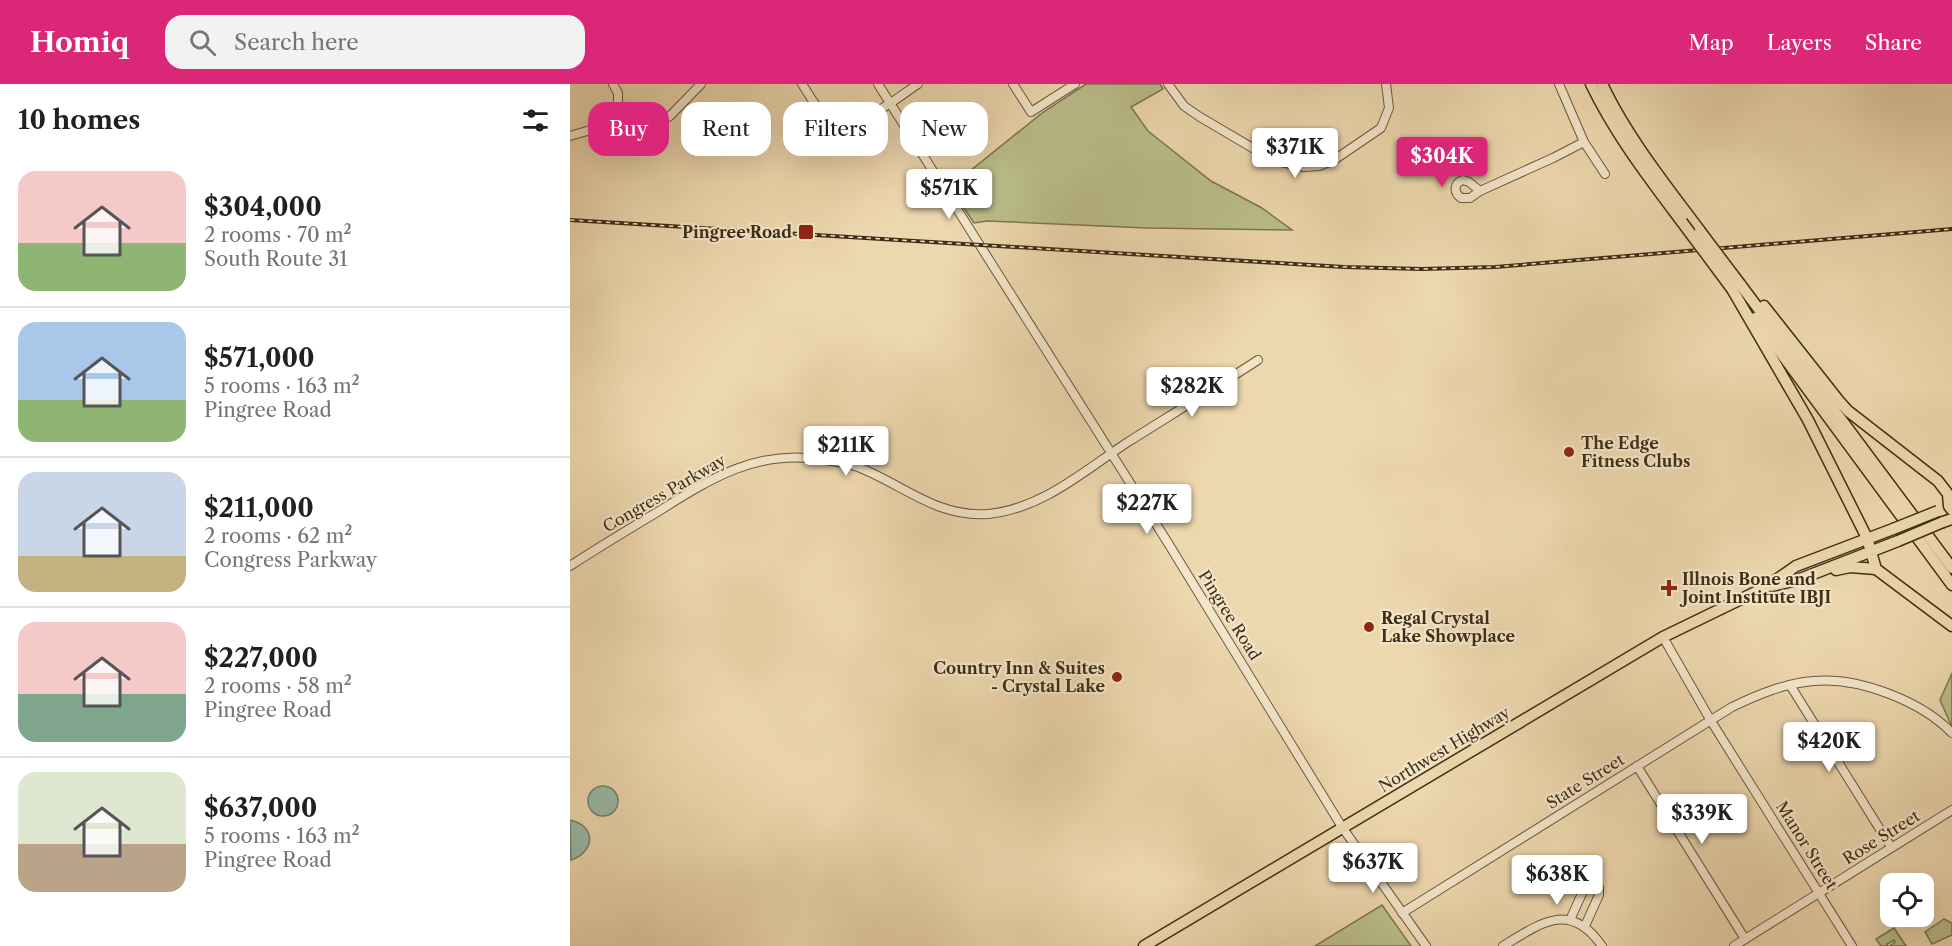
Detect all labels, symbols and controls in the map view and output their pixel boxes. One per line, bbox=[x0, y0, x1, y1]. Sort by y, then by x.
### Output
search box bbox=[165, 15, 585, 69]
text: Homiq bbox=[30, 25, 129, 59]
icon: search bbox=[186, 26, 219, 59]
text: Search here bbox=[234, 29, 359, 56]
text: Map bbox=[1689, 30, 1734, 55]
text: Layers bbox=[1767, 30, 1832, 55]
text: Share bbox=[1865, 30, 1922, 55]
chip: Buy bbox=[588, 102, 669, 156]
chip: Rent bbox=[681, 102, 771, 156]
chip: Filters bbox=[783, 102, 888, 156]
chip: New bbox=[900, 102, 988, 156]
text: 10 homes bbox=[18, 104, 140, 136]
icon: filters bbox=[519, 104, 552, 137]
pin: $371K bbox=[1253, 128, 1337, 179]
text: $371K bbox=[1266, 135, 1324, 159]
pin: $304K bbox=[1400, 137, 1484, 188]
text: $304K bbox=[1410, 144, 1474, 168]
pin: $571K bbox=[907, 169, 991, 220]
text: $571K bbox=[920, 176, 978, 200]
text: $304,000 bbox=[204, 191, 322, 223]
icon: home bbox=[66, 195, 138, 267]
place label: Pingree Road bbox=[682, 222, 792, 242]
text: 2 rooms · 70 m² bbox=[204, 223, 352, 247]
marker: Pingree Road bbox=[797, 223, 815, 241]
text: South Route 31 bbox=[204, 247, 348, 271]
text: $571,000 bbox=[204, 342, 315, 374]
icon: home bbox=[66, 346, 138, 418]
pin: $282K bbox=[1150, 367, 1234, 418]
text: 5 rooms · 163 m² bbox=[204, 374, 360, 398]
text: $282K bbox=[1160, 374, 1224, 398]
text: Pingree Road bbox=[204, 398, 332, 422]
pin: $211K bbox=[804, 426, 888, 477]
text: $211K bbox=[818, 433, 874, 457]
place label: The Edge Fitness Clubs bbox=[1581, 433, 1690, 471]
marker: The Edge Fitness Clubs bbox=[1562, 445, 1576, 459]
street label: Congress Parkway bbox=[599, 449, 730, 536]
pin: $227K bbox=[1105, 484, 1189, 535]
text: $227K bbox=[1116, 491, 1178, 515]
text: $211,000 bbox=[204, 492, 314, 524]
icon: home bbox=[66, 496, 138, 568]
text: 2 rooms · 62 m² bbox=[204, 524, 352, 548]
text: Congress Parkway bbox=[204, 548, 377, 572]
street label: Pingree Road bbox=[1194, 566, 1266, 664]
place label: Illnois Bone and Joint Institute IBJI bbox=[1679, 569, 1832, 607]
marker: Illnois Bone and Joint Institute IBJI bbox=[1660, 579, 1678, 597]
place label: Regal Crystal Lake Showplace bbox=[1381, 608, 1516, 646]
marker: Regal Crystal Lake Showplace bbox=[1362, 620, 1376, 634]
text: $227,000 bbox=[204, 642, 318, 674]
icon: home bbox=[66, 646, 138, 718]
place label: Country Inn & Suites - Crystal Lake bbox=[933, 658, 1105, 696]
marker: Country Inn & Suites - Crystal Lake bbox=[1110, 670, 1124, 684]
text: 2 rooms · 58 m² bbox=[204, 674, 352, 698]
text: Pingree Road bbox=[204, 698, 332, 722]
street label: Northwest Highway bbox=[1375, 701, 1514, 796]
pin: $420K bbox=[1787, 722, 1871, 773]
text: $420K bbox=[1797, 729, 1861, 753]
street label: State Street bbox=[1542, 749, 1628, 813]
text: $637,000 bbox=[204, 792, 317, 824]
pin: $339K bbox=[1660, 794, 1744, 845]
icon: home bbox=[66, 796, 138, 868]
street label: Manor Street bbox=[1772, 797, 1842, 893]
text: $339K bbox=[1671, 801, 1733, 825]
street label: Rose Street bbox=[1839, 805, 1923, 869]
text: 5 rooms · 163 m² bbox=[204, 824, 360, 848]
pin: $637K bbox=[1331, 843, 1415, 894]
text: Pingree Road bbox=[204, 848, 332, 872]
text: $637K bbox=[1343, 850, 1403, 874]
pin: $638K bbox=[1515, 855, 1599, 906]
text: $638K bbox=[1526, 862, 1588, 886]
map controls bbox=[1880, 873, 1934, 927]
button: locate bbox=[1880, 873, 1934, 927]

